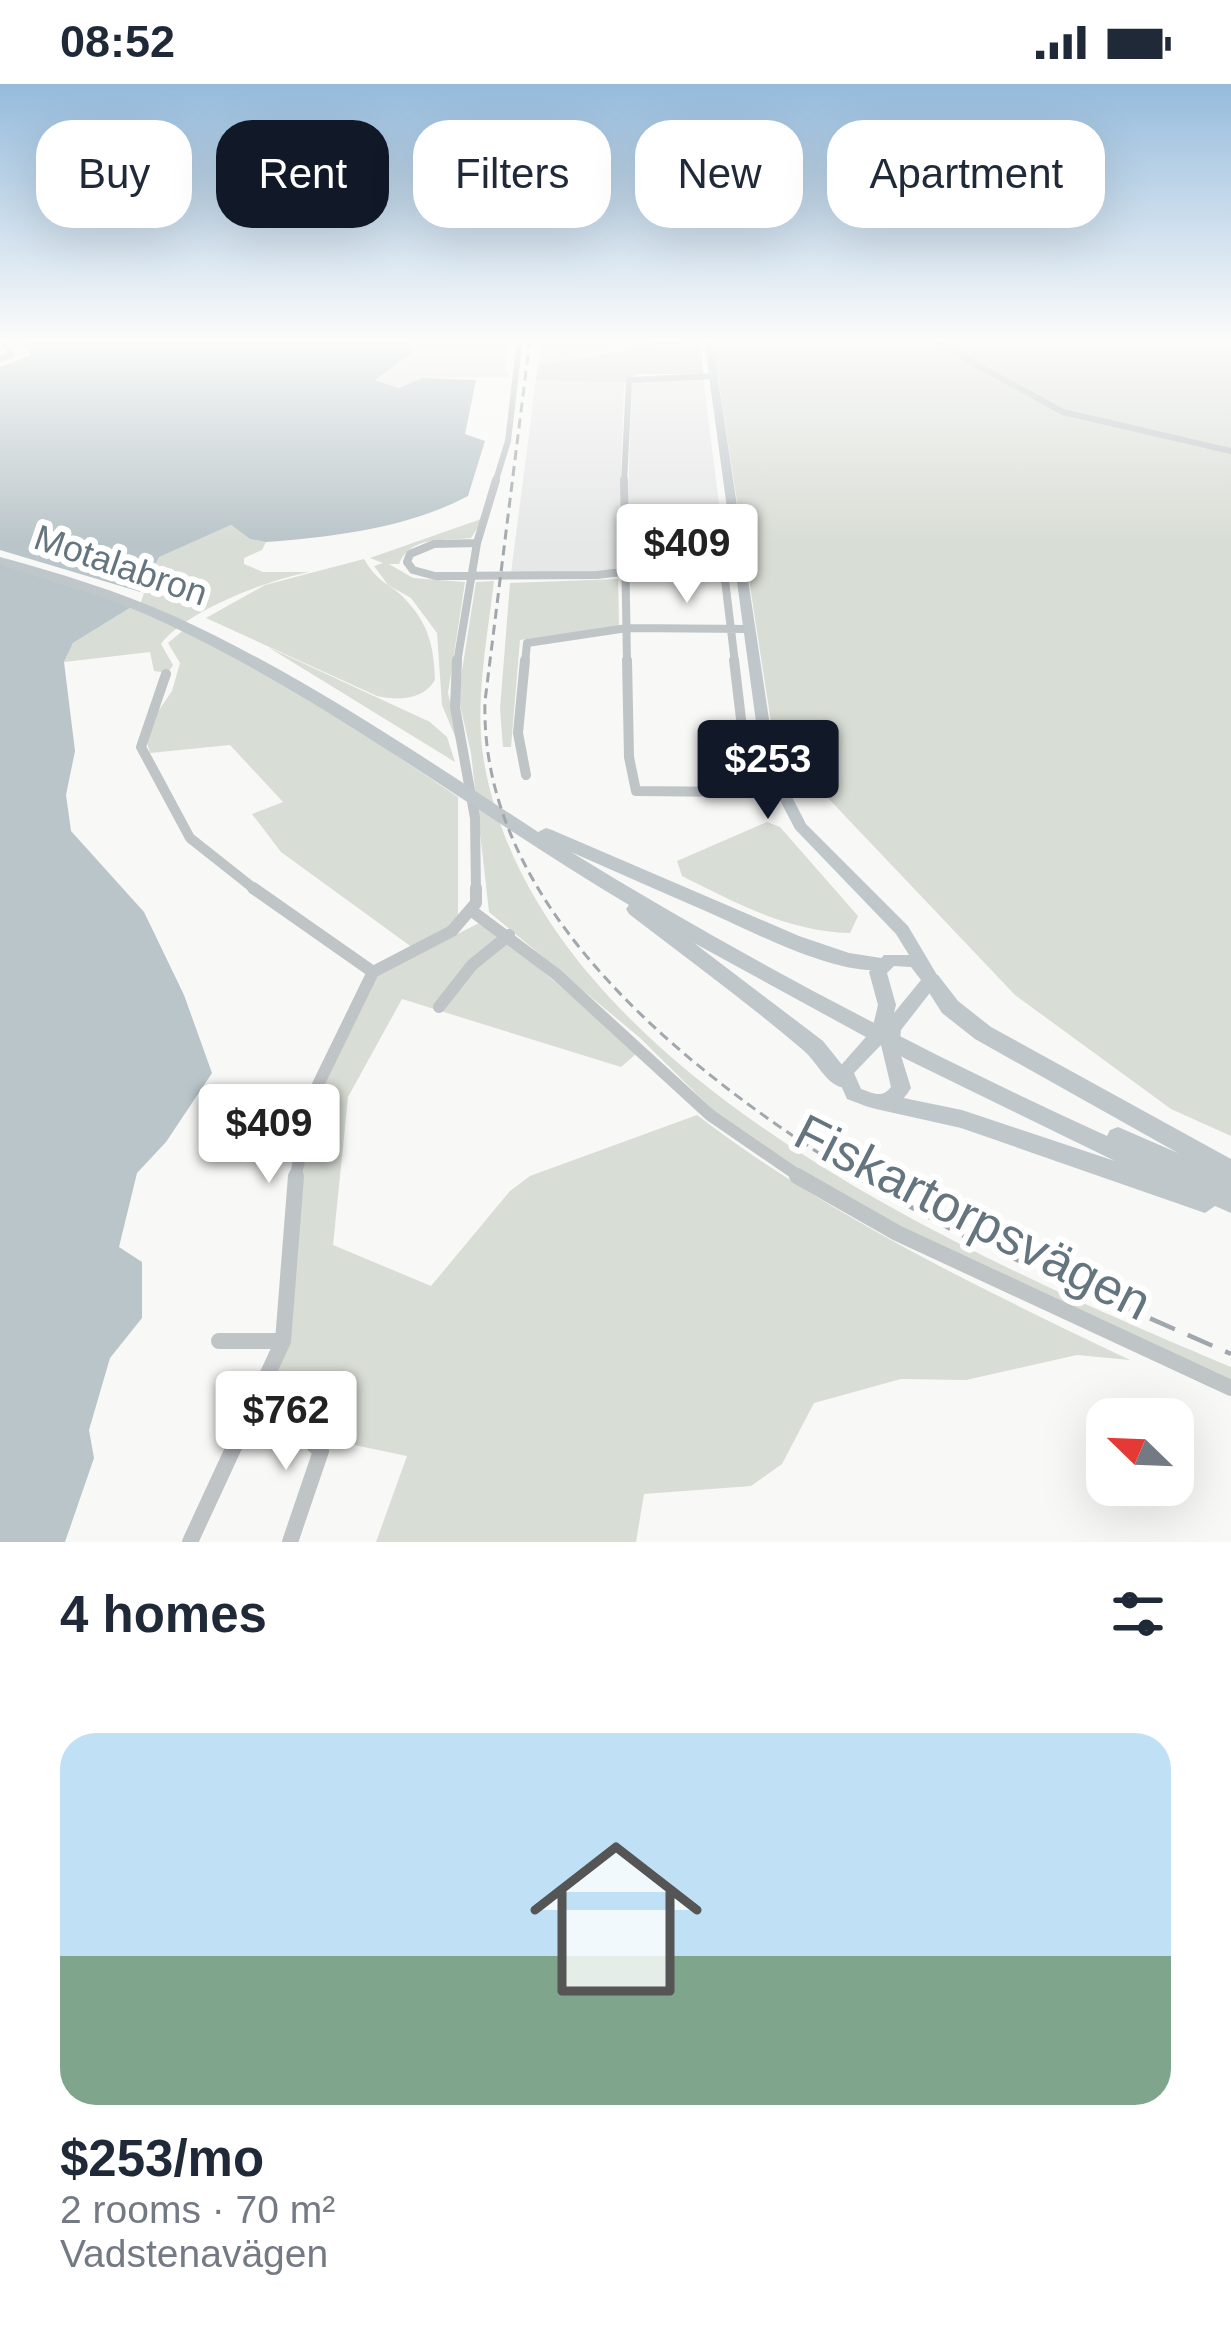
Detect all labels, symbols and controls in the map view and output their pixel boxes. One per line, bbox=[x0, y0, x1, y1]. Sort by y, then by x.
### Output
text: 08:52 bbox=[60, 16, 175, 67]
chip: Buy bbox=[36, 120, 192, 228]
chip: Rent bbox=[216, 120, 389, 228]
chip: Filters bbox=[413, 120, 611, 228]
chip: New bbox=[635, 120, 803, 228]
chip: Apartment bbox=[827, 120, 1105, 228]
pin: $409 bbox=[616, 504, 758, 606]
street label: Motalabron bbox=[29, 516, 213, 614]
text: $409 bbox=[644, 521, 730, 564]
pin: $253 bbox=[697, 720, 839, 822]
text: $253 bbox=[725, 737, 811, 780]
pin: $409 bbox=[198, 1084, 340, 1186]
text: $409 bbox=[226, 1101, 312, 1144]
street label: Fiskartorpsvägen bbox=[786, 1103, 1160, 1331]
pin: $762 bbox=[215, 1371, 357, 1473]
text: $762 bbox=[243, 1388, 329, 1431]
north arrow bbox=[1086, 1398, 1194, 1506]
map controls bbox=[1086, 1398, 1194, 1506]
icon: filters bbox=[1105, 1581, 1171, 1647]
text: 4 homes bbox=[60, 1586, 267, 1643]
icon: home bbox=[508, 1811, 724, 2027]
text: $253/mo bbox=[60, 2130, 264, 2187]
text: 2 rooms · 70 m² bbox=[60, 2188, 335, 2231]
text: Vadstenavägen bbox=[60, 2232, 328, 2275]

